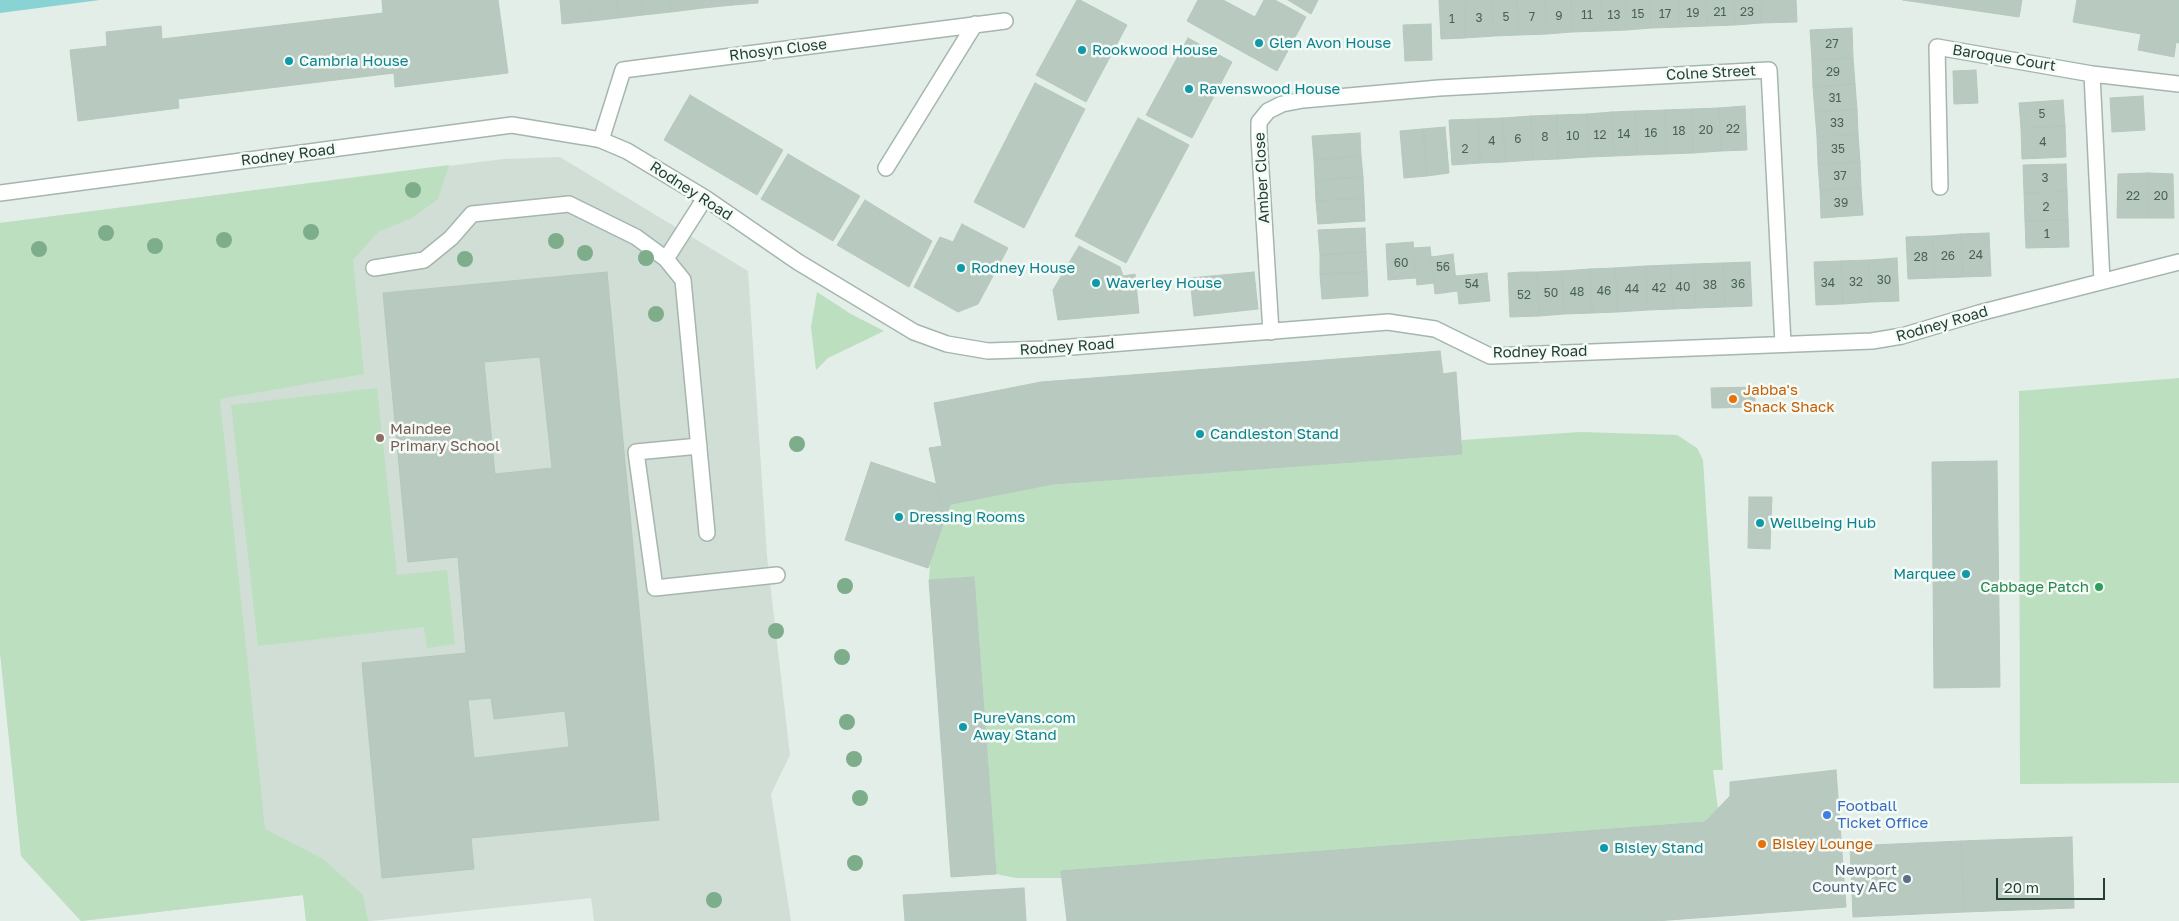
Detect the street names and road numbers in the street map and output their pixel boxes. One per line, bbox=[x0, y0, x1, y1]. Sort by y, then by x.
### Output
street label: Rhosyn Close bbox=[728, 35, 828, 65]
street label: Baroque Court bbox=[1951, 41, 2057, 75]
street label: Colne Street bbox=[1666, 62, 1756, 84]
street label: Amber Close bbox=[1251, 132, 1273, 224]
street label: Rodney Road bbox=[240, 140, 336, 170]
street label: Rodney Road bbox=[646, 158, 736, 224]
street label: Rodney Road bbox=[1894, 302, 1990, 346]
street label: Rodney Road bbox=[1019, 335, 1115, 359]
street label: Rodney Road bbox=[1492, 342, 1588, 362]

